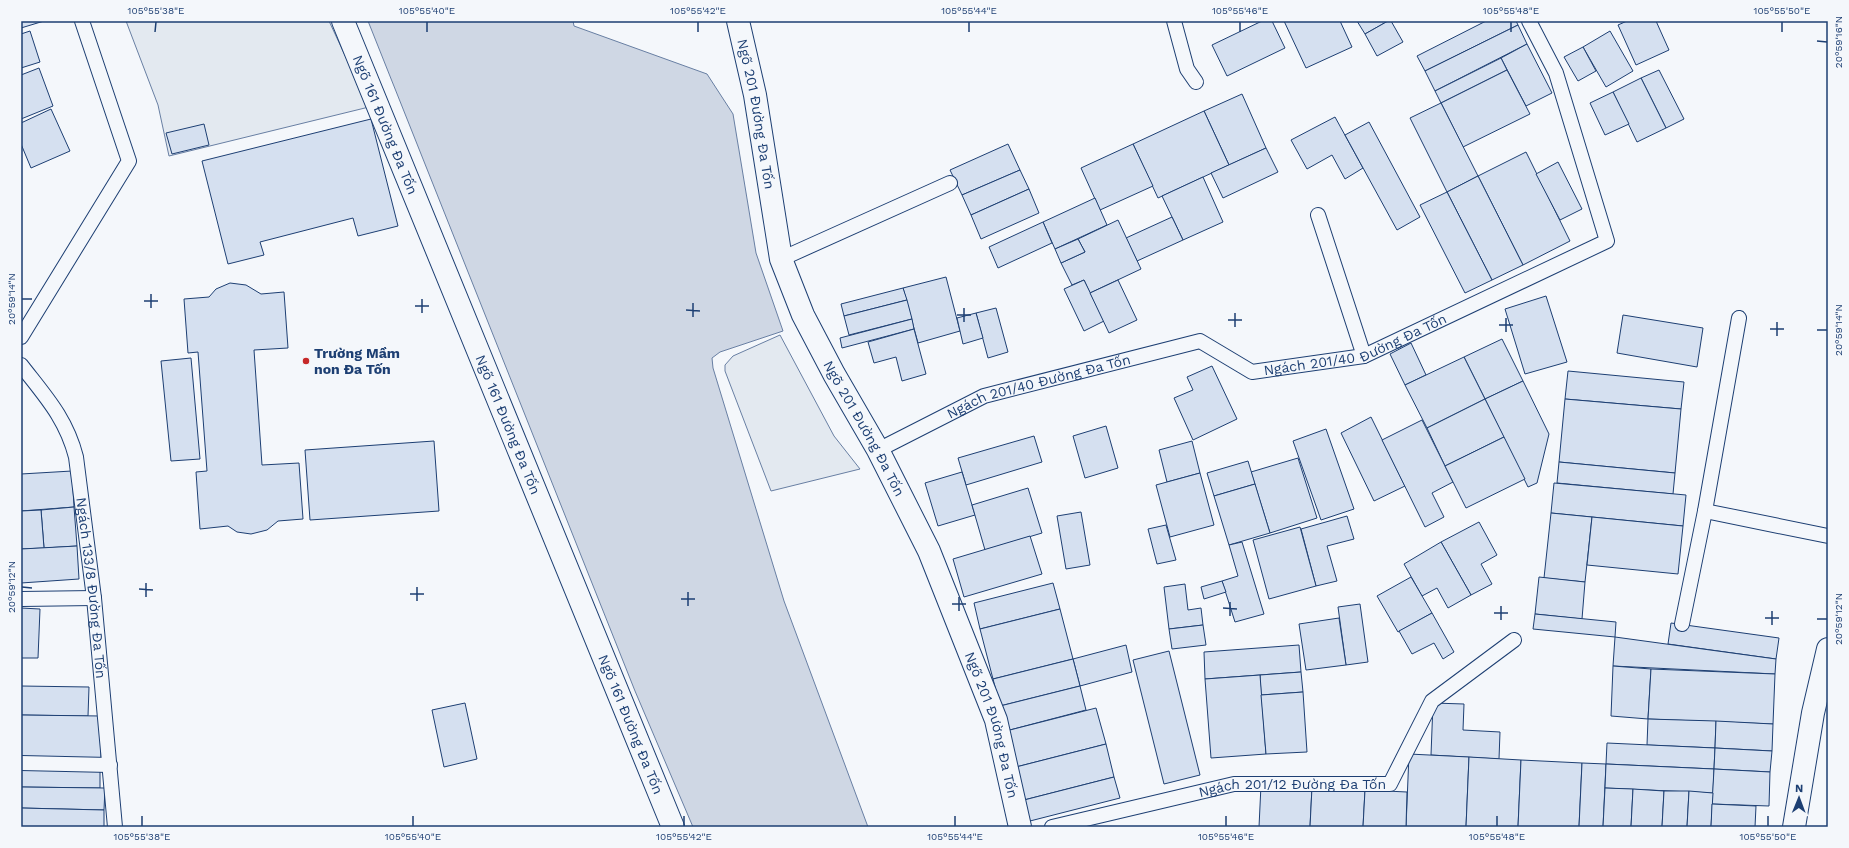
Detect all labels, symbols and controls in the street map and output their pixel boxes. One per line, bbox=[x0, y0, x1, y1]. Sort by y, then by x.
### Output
text: 105°55'38"E bbox=[128, 5, 184, 16]
text: 105°55'40"E bbox=[399, 5, 455, 16]
text: 105°55'42"E bbox=[670, 5, 726, 16]
text: 105°55'44"E bbox=[941, 5, 997, 16]
text: 105°55'46"E bbox=[1212, 5, 1268, 16]
text: 105°55'48"E bbox=[1483, 5, 1539, 16]
text: 105°55'50"E bbox=[1754, 5, 1810, 16]
text: 20°59'16"N bbox=[1833, 16, 1844, 68]
street label: Ngõ 201 Đường Đa Tốn bbox=[734, 37, 778, 190]
street label: Ngõ 161 Đường Đa Tốn bbox=[350, 53, 421, 197]
text: 20°59'14"N bbox=[6, 273, 17, 325]
text: 20°59'14"N bbox=[1833, 304, 1844, 356]
street label: Ngách 201/40 Đường Đa Tốn bbox=[1263, 310, 1449, 378]
place label: Trường Mầm non Đa Tốn bbox=[314, 345, 400, 377]
street label: Ngách 201/40 Đường Đa Tốn bbox=[944, 351, 1132, 422]
street label: Ngõ 161 Đường Đa Tốn bbox=[473, 352, 544, 497]
marker: Trường Mầm non Đa Tốn bbox=[301, 356, 311, 366]
street label: Ngõ 201 Đường Đa Tốn bbox=[820, 358, 908, 499]
street label: Ngách 133/8 Đường Đa Tốn bbox=[73, 496, 109, 679]
text: 20°59'12"N bbox=[6, 561, 17, 613]
text: 20°59'12"N bbox=[1833, 593, 1844, 645]
street label: Ngõ 201 Đường Đa Tốn bbox=[962, 649, 1021, 800]
street label: Ngõ 161 Đường Đa Tốn bbox=[595, 652, 667, 796]
street label: Ngách 201/12 Đường Đa Tốn bbox=[1197, 776, 1386, 800]
north arrow bbox=[1779, 778, 1819, 818]
text: N bbox=[1795, 782, 1803, 795]
text: 105°55'38"E bbox=[114, 831, 170, 842]
text: 105°55'40"E bbox=[385, 831, 441, 842]
text: 105°55'42"E bbox=[656, 831, 712, 842]
text: 105°55'44"E bbox=[927, 831, 983, 842]
text: 105°55'46"E bbox=[1198, 831, 1254, 842]
text: 105°55'48"E bbox=[1469, 831, 1525, 842]
text: 105°55'50"E bbox=[1740, 831, 1796, 842]

